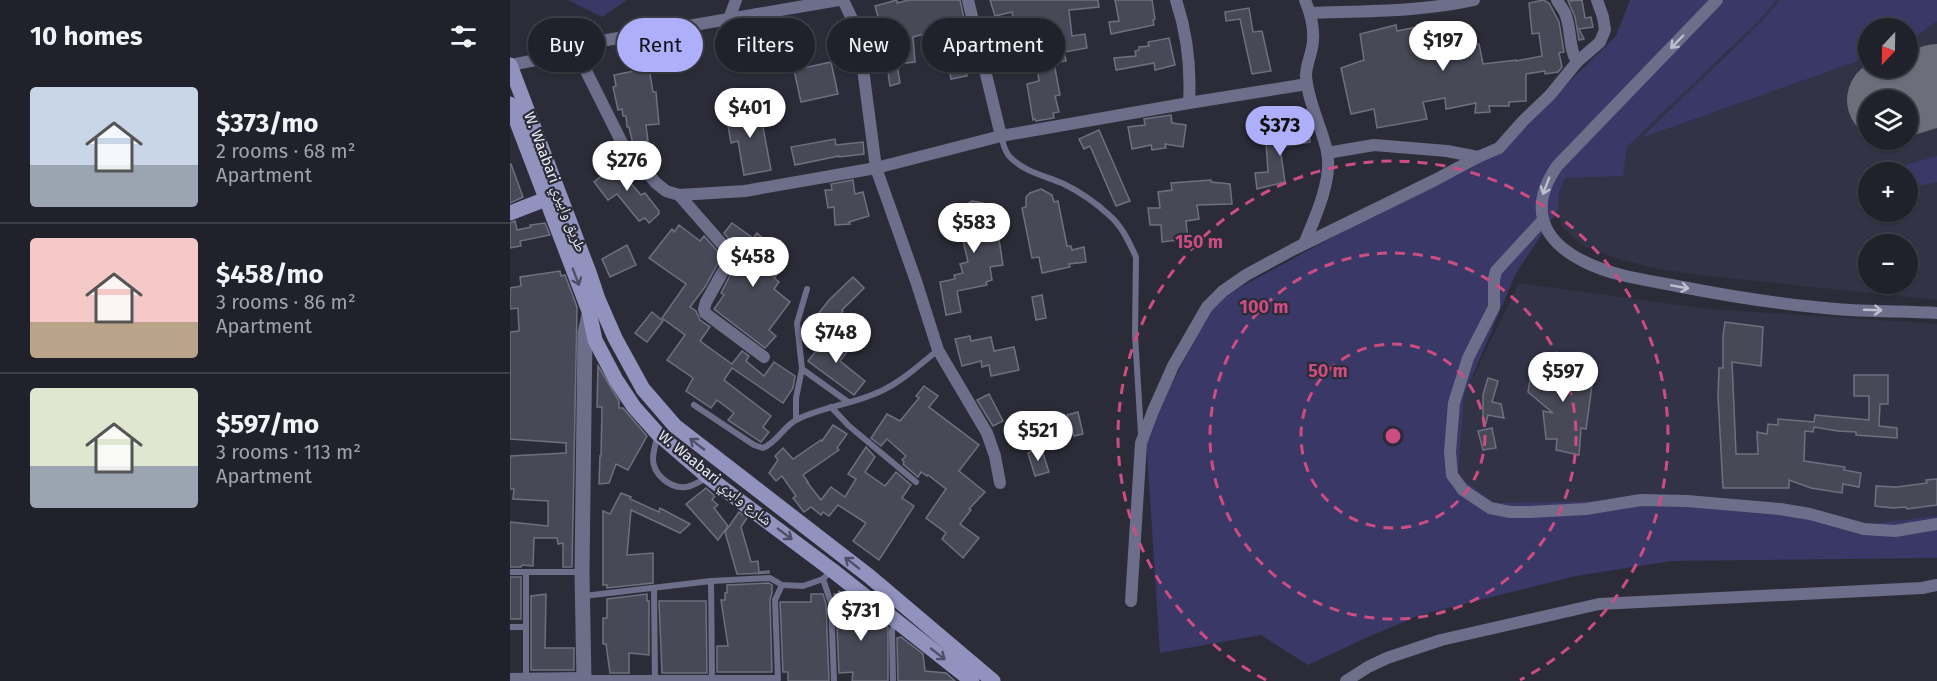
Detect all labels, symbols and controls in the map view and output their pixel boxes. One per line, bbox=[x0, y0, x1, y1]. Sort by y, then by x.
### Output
chip: Buy bbox=[528, 18, 605, 72]
chip: Rent bbox=[617, 18, 703, 72]
chip: Filters bbox=[715, 18, 815, 72]
chip: New bbox=[827, 18, 910, 72]
chip: Apartment bbox=[922, 18, 1065, 72]
north arrow bbox=[1858, 18, 1918, 78]
map controls bbox=[1858, 18, 1918, 294]
icon: filters bbox=[447, 20, 480, 53]
text: 10 homes bbox=[30, 21, 143, 52]
pin: $197 bbox=[1407, 21, 1479, 72]
text: $197 bbox=[1423, 28, 1463, 52]
one-way arrow bbox=[1670, 35, 1684, 50]
pin: $401 bbox=[714, 88, 786, 139]
button: layers bbox=[1858, 90, 1918, 150]
text: $401 bbox=[729, 95, 771, 119]
pin: $373 bbox=[1244, 106, 1316, 157]
text: $373/mo bbox=[216, 108, 319, 139]
street label: W. Waabari طريق وابيري bbox=[517, 109, 590, 256]
icon: home bbox=[78, 111, 150, 183]
text: $373 bbox=[1260, 113, 1300, 137]
text: 2 rooms · 68 m² bbox=[216, 139, 356, 163]
pin: $276 bbox=[591, 141, 663, 192]
text: $276 bbox=[606, 148, 648, 172]
button: + bbox=[1858, 162, 1918, 222]
text: Apartment bbox=[216, 163, 312, 187]
one-way arrow bbox=[1540, 176, 1551, 194]
pin: $583 bbox=[938, 203, 1010, 254]
text: $583 bbox=[952, 210, 996, 234]
text: 150 m bbox=[1175, 231, 1223, 253]
button: − bbox=[1858, 234, 1918, 294]
pin: $458 bbox=[717, 237, 789, 288]
text: $458 bbox=[731, 244, 775, 268]
text: $458/mo bbox=[216, 259, 324, 290]
icon: home bbox=[78, 262, 150, 334]
one-way arrow bbox=[571, 267, 582, 286]
one-way arrow bbox=[1670, 282, 1689, 293]
text: 3 rooms · 86 m² bbox=[216, 290, 356, 314]
text: 100 m bbox=[1240, 296, 1288, 318]
one-way arrow bbox=[1863, 305, 1883, 316]
pin: $748 bbox=[800, 313, 872, 364]
text: Apartment bbox=[216, 314, 312, 338]
text: $748 bbox=[815, 320, 857, 344]
pin: $597 bbox=[1527, 352, 1599, 403]
text: $597 bbox=[1542, 359, 1584, 383]
text: 50 m bbox=[1308, 360, 1348, 382]
text: $597/mo bbox=[216, 409, 319, 440]
pin: $521 bbox=[1002, 411, 1074, 462]
icon: home bbox=[78, 412, 150, 484]
text: $521 bbox=[1018, 418, 1058, 442]
centre of rings bbox=[1383, 426, 1403, 446]
street label: W. Waabari شارع وابري bbox=[653, 427, 776, 532]
one-way arrow bbox=[690, 437, 706, 450]
text: 3 rooms · 113 m² bbox=[216, 440, 361, 464]
text: Apartment bbox=[216, 464, 312, 488]
one-way arrow bbox=[777, 528, 793, 540]
one-way arrow bbox=[844, 556, 860, 569]
pin: $731 bbox=[825, 591, 897, 642]
text: $731 bbox=[841, 598, 881, 622]
one-way arrow bbox=[930, 648, 946, 661]

